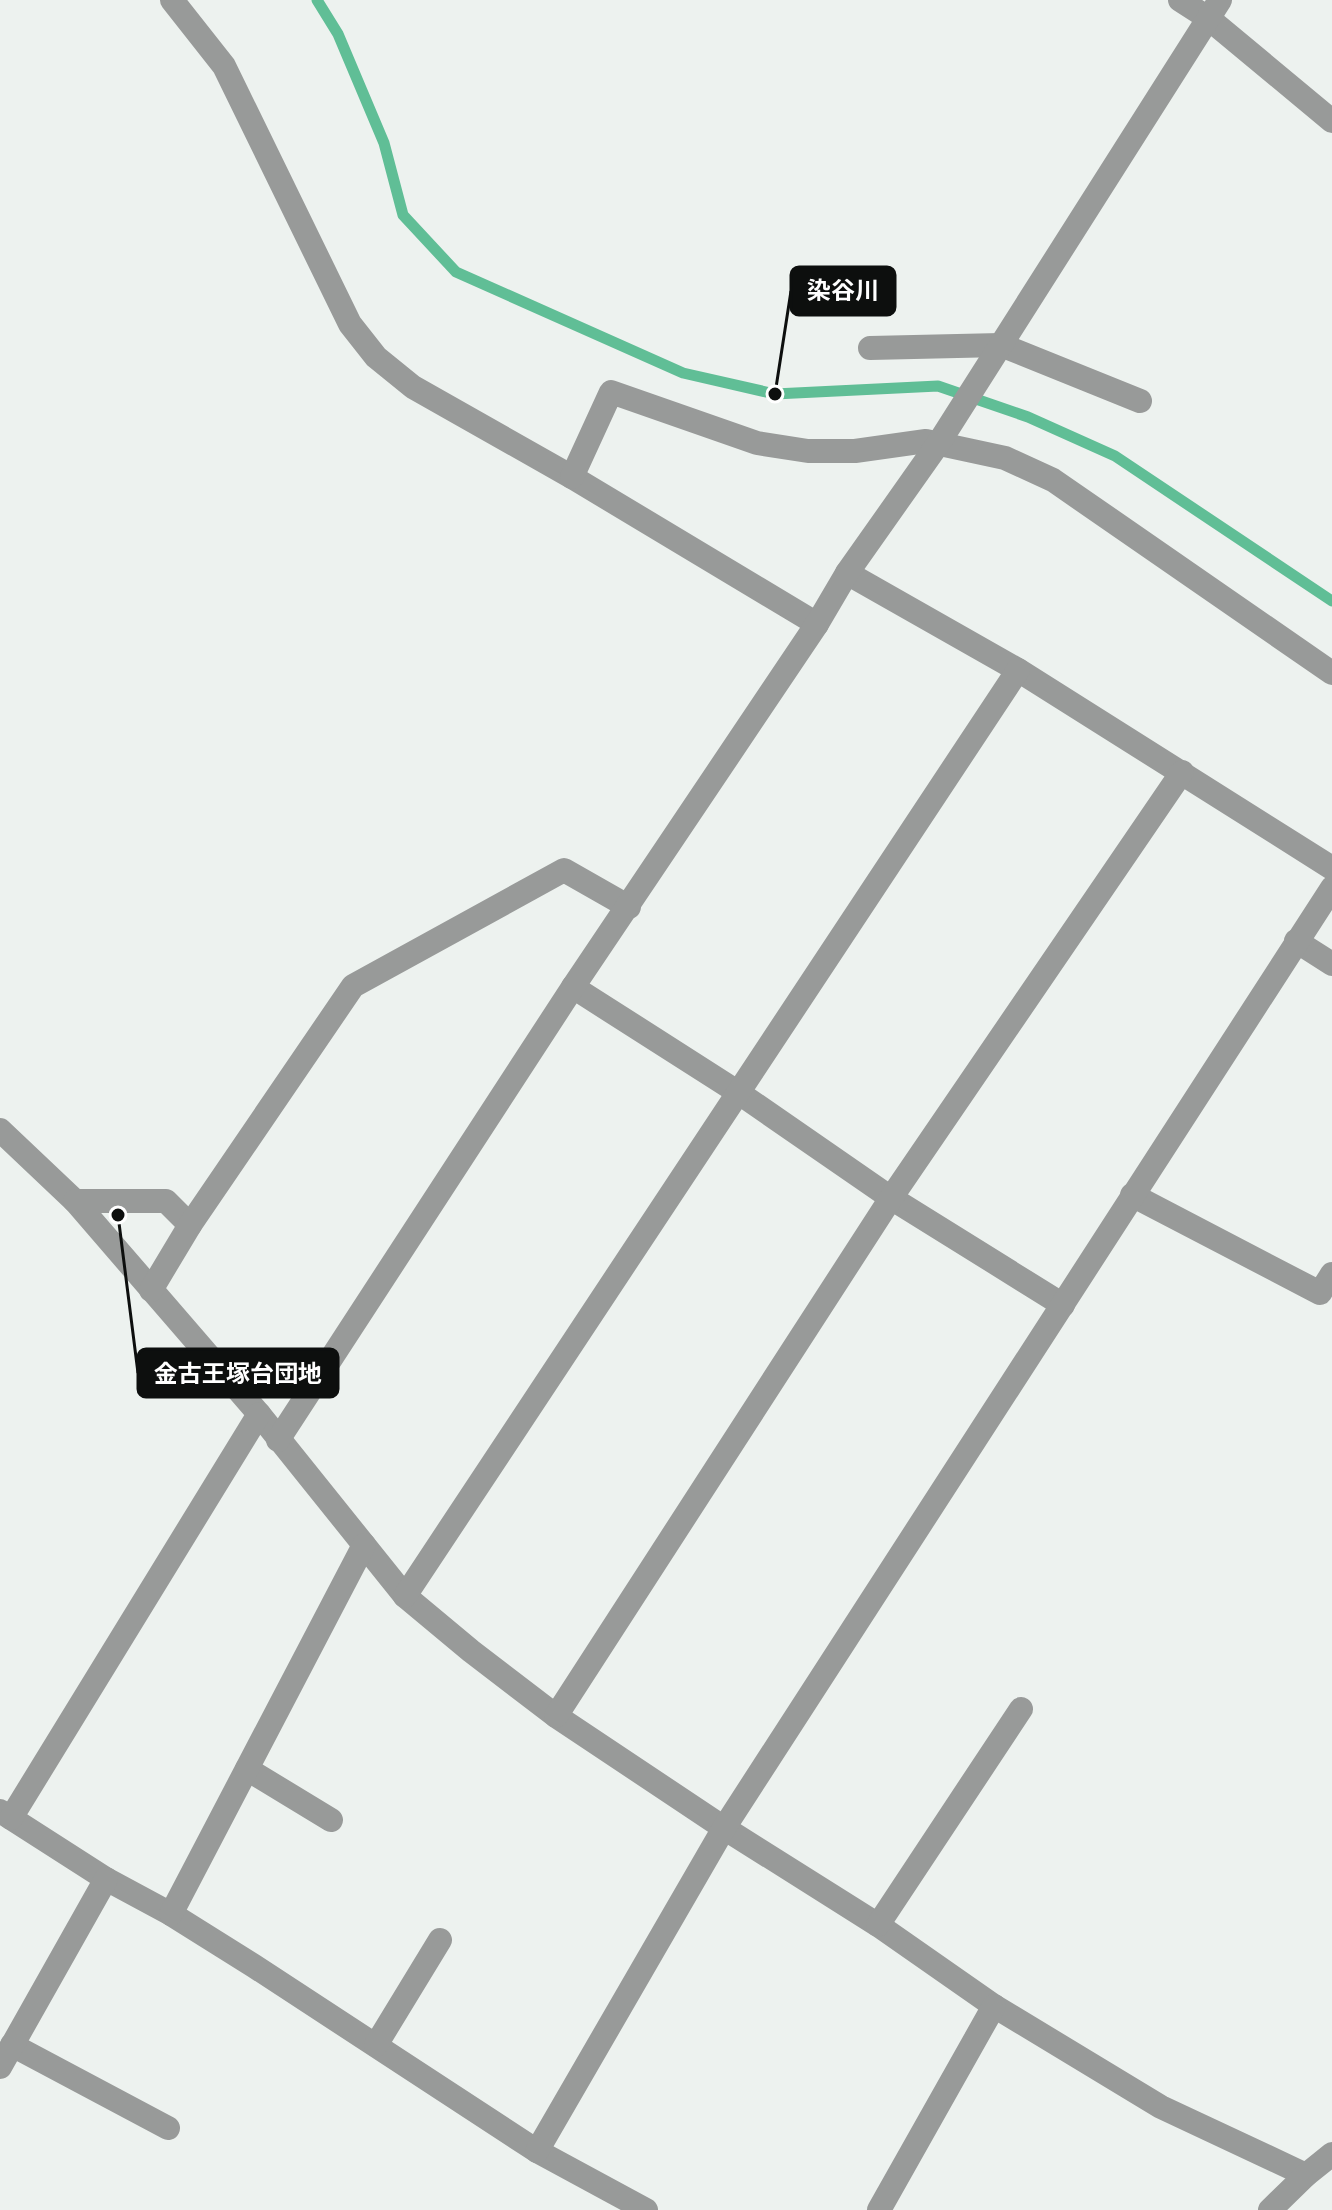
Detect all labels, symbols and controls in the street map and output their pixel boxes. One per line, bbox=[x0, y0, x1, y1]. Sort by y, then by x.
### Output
callout: 染谷川 bbox=[791, 267, 895, 315]
text: 染谷川 bbox=[807, 274, 879, 309]
callout: 金古王塚台団地 bbox=[138, 1349, 338, 1397]
text: 金古王塚台団地 bbox=[154, 1357, 322, 1392]

